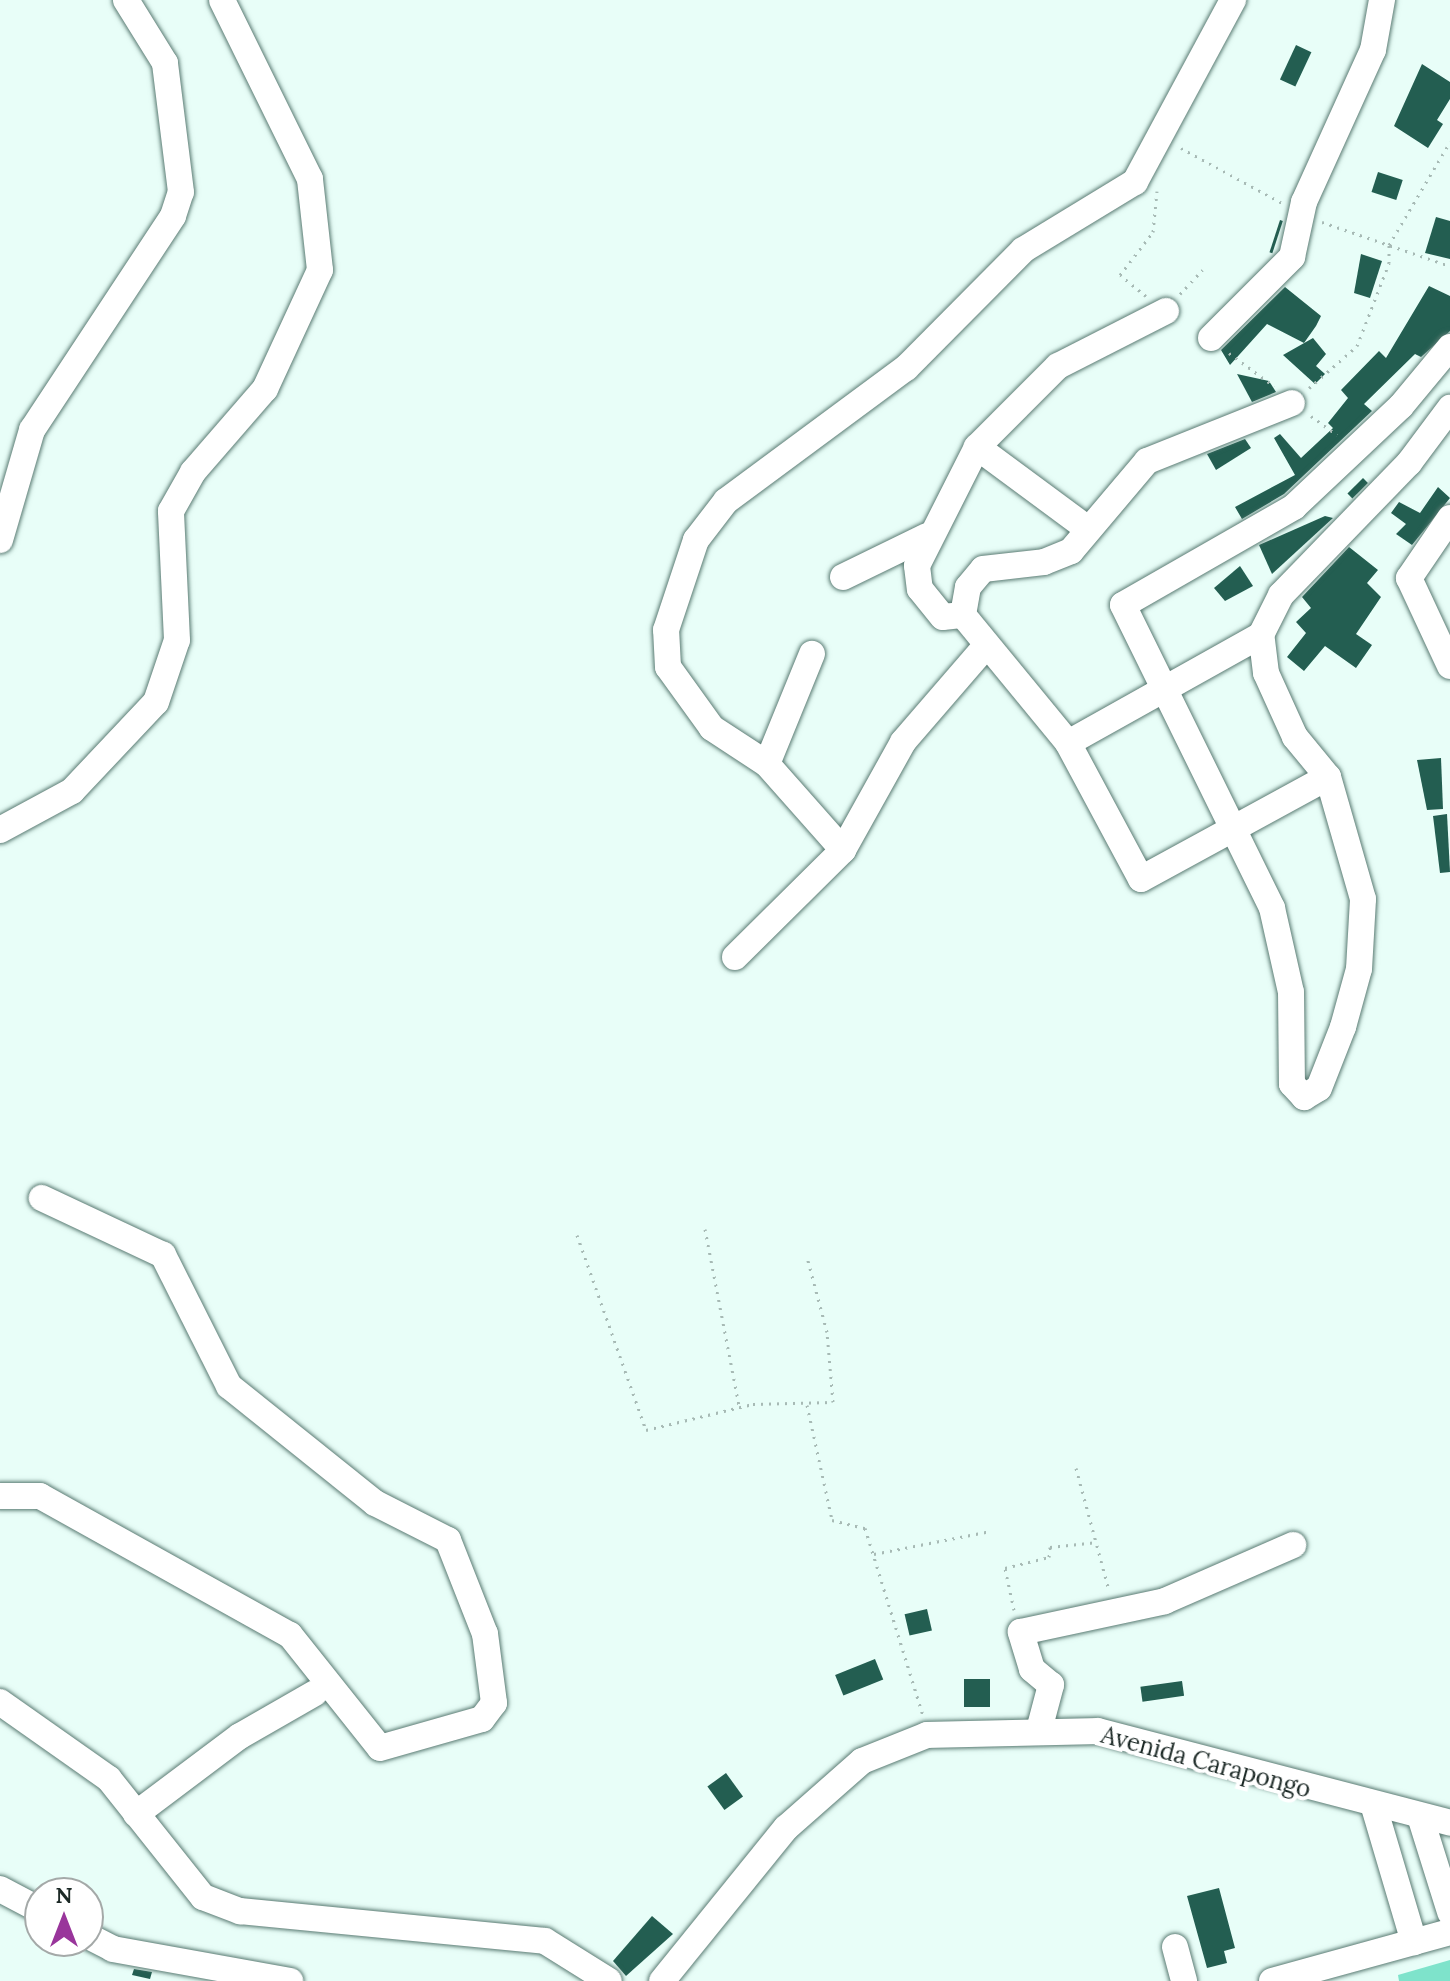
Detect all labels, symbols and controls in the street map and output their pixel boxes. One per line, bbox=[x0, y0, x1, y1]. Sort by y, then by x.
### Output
street label: Avenida Carapongo bbox=[1098, 1720, 1314, 1804]
north arrow bbox=[24, 1877, 104, 1957]
text: N bbox=[55, 1881, 73, 1909]

